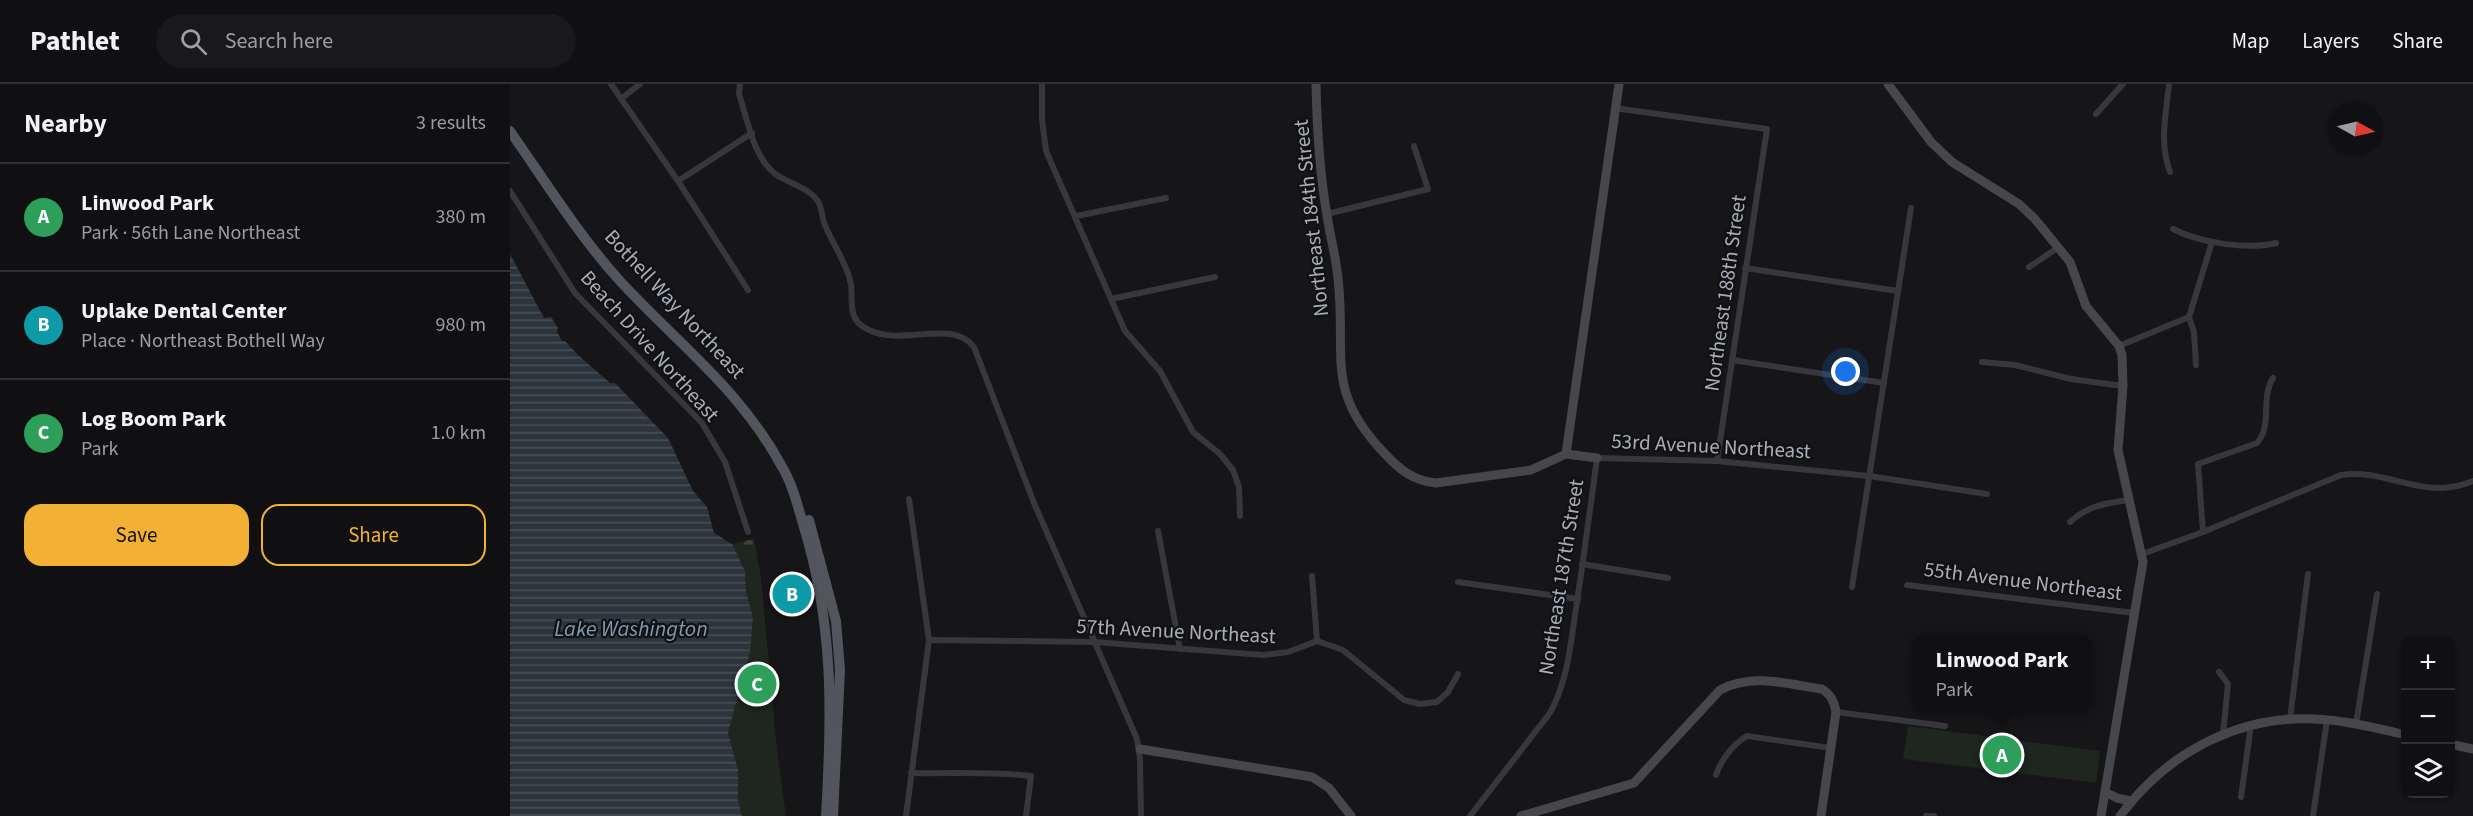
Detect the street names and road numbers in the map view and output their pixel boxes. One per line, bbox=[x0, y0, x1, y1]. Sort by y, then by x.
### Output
street label: Northeast 184th Street bbox=[1286, 118, 1336, 318]
street label: Northeast 188th Street bbox=[1696, 193, 1754, 393]
street label: Bothell Way Northeast bbox=[598, 222, 752, 386]
street label: Beach Drive Northeast bbox=[574, 264, 726, 428]
street label: 53rd Avenue Northeast bbox=[1611, 426, 1811, 466]
street label: Northeast 187th Street bbox=[1531, 477, 1591, 677]
street label: 55th Avenue Northeast bbox=[1922, 554, 2124, 608]
street label: 57th Avenue Northeast bbox=[1076, 611, 1276, 651]

